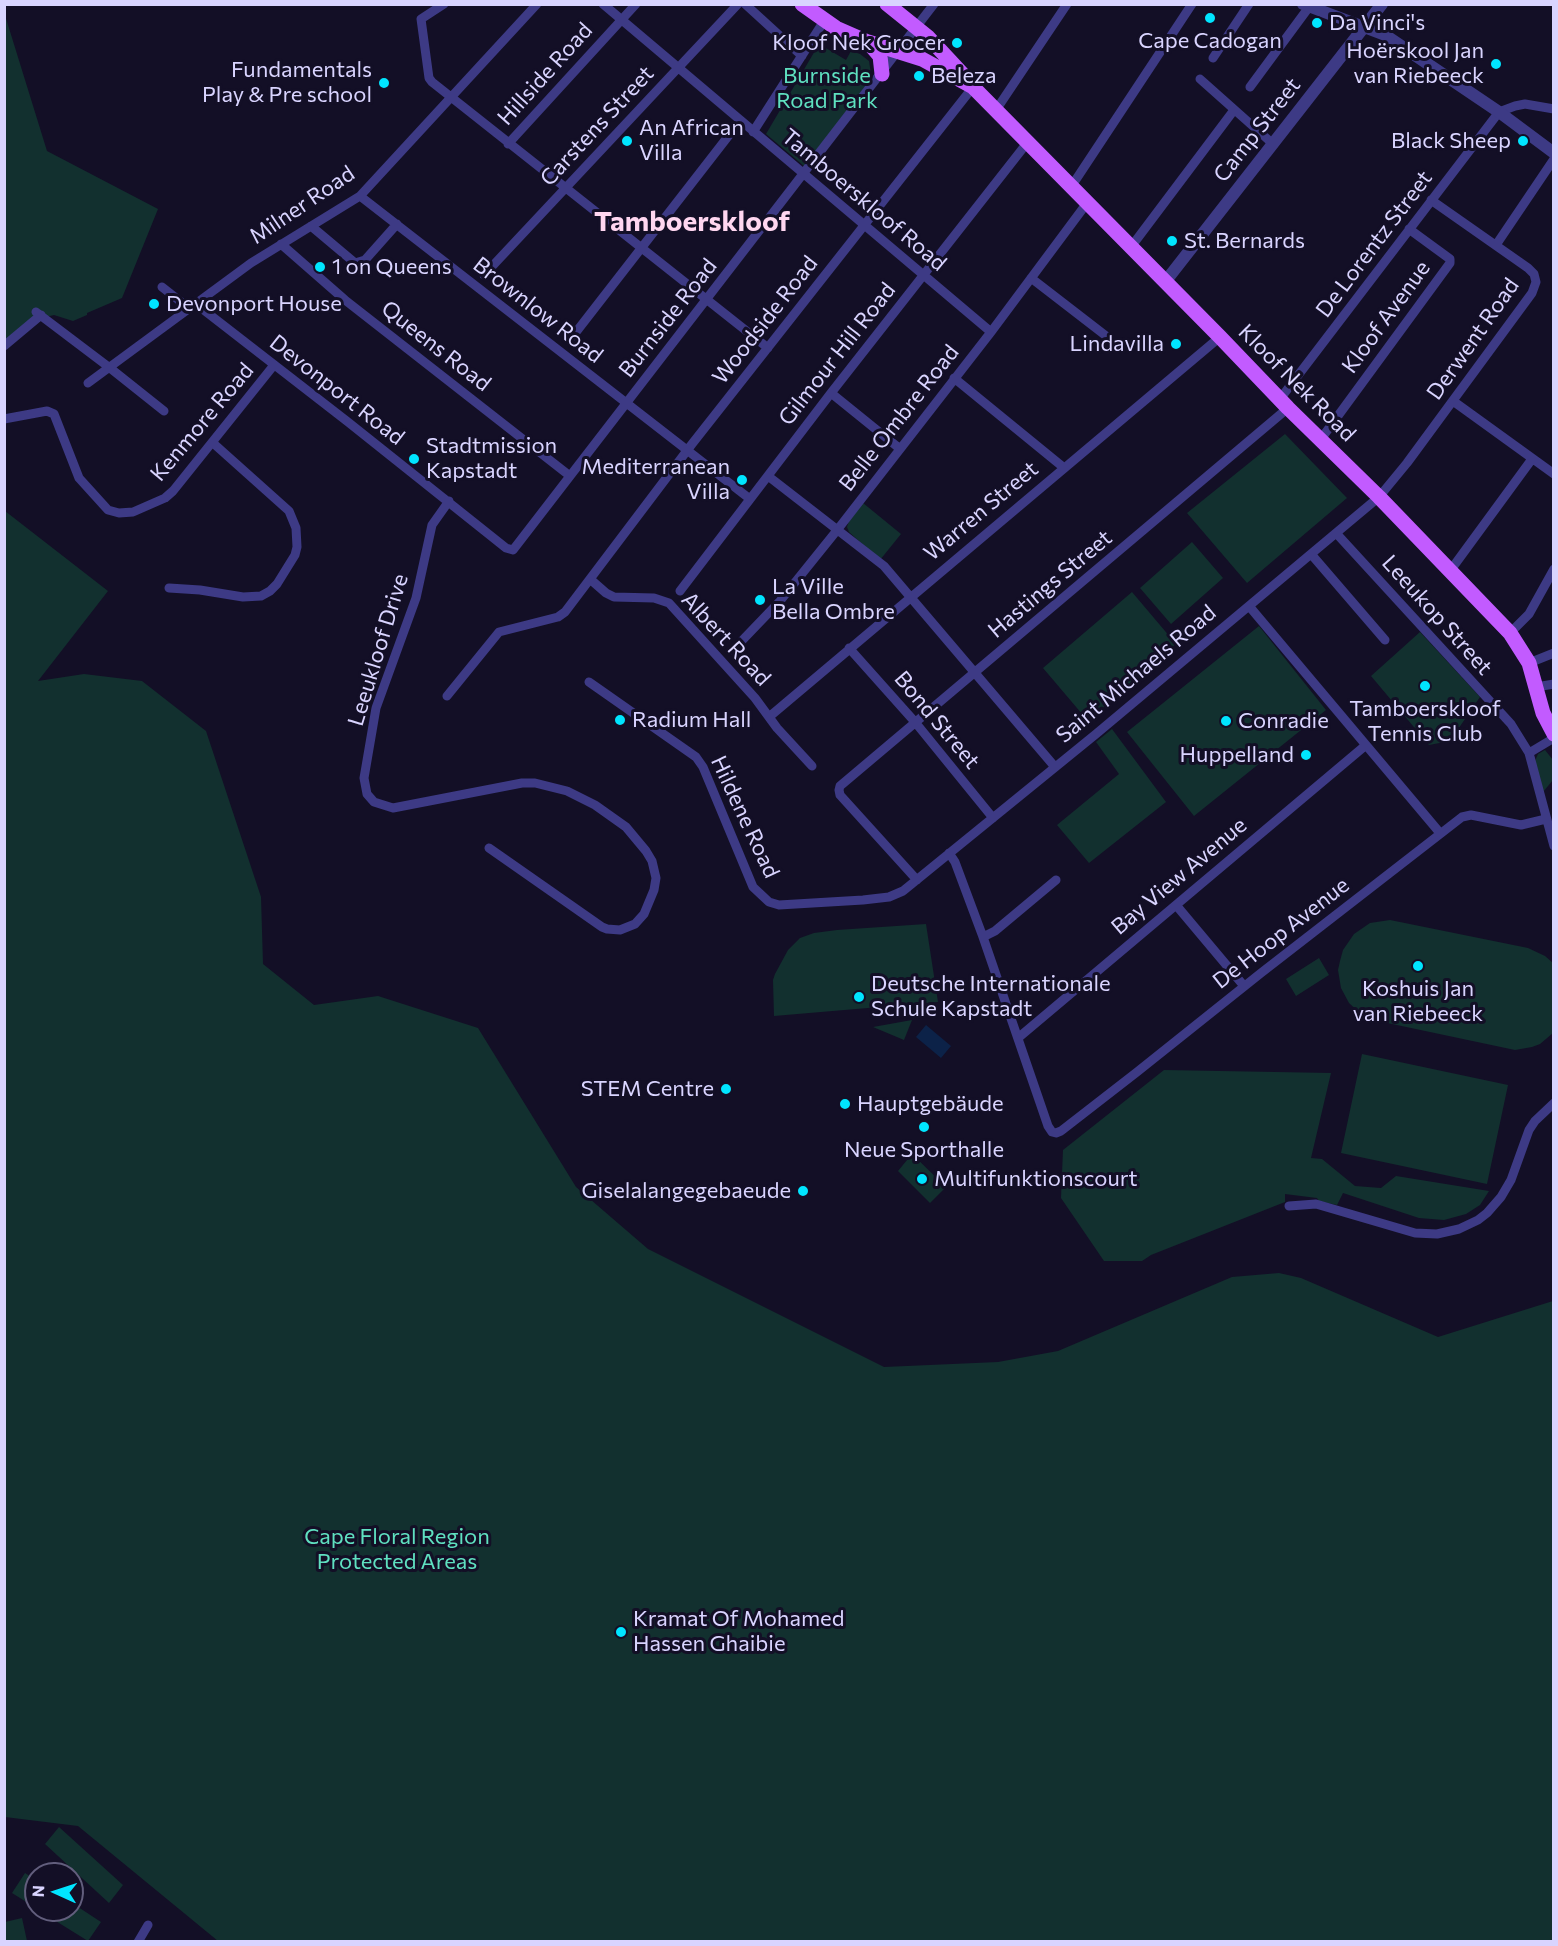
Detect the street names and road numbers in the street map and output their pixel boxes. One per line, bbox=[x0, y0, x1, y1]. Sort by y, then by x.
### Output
street label: Hillside Road bbox=[492, 17, 598, 131]
street label: Carstens Street bbox=[535, 61, 659, 191]
street label: Camp Street bbox=[1208, 73, 1306, 187]
street label: Tamboerskloof Road bbox=[776, 123, 952, 277]
street label: Milner Road bbox=[245, 160, 359, 250]
street label: De Lorentz Street bbox=[1310, 165, 1438, 323]
street label: Brownlow Road bbox=[468, 251, 608, 369]
street label: Woodside Road bbox=[707, 251, 823, 389]
street label: Burnside Road bbox=[613, 253, 723, 383]
street label: Kloof Avenue bbox=[1336, 256, 1436, 378]
street label: Derwent Road bbox=[1421, 273, 1525, 405]
street label: Gilmour Hill Road bbox=[773, 277, 901, 431]
street label: Queens Road bbox=[376, 295, 496, 397]
street label: Kloof Nek Road bbox=[1233, 319, 1361, 447]
street label: Devonport Road bbox=[264, 329, 410, 451]
street label: Belle Ombre Road bbox=[834, 340, 964, 496]
street label: Kenmore Road bbox=[145, 358, 259, 486]
street label: Warren Street bbox=[919, 456, 1043, 566]
street label: Hastings Street bbox=[983, 525, 1117, 643]
street label: Leeukop Street bbox=[1376, 550, 1498, 680]
street label: Leeukloof Drive bbox=[342, 571, 414, 729]
street label: Albert Road bbox=[676, 587, 776, 691]
street label: Saint Michaels Road bbox=[1051, 599, 1221, 749]
street label: Bond Street bbox=[889, 666, 985, 774]
street label: Hildene Road bbox=[705, 752, 785, 882]
street label: Bay View Avenue bbox=[1106, 812, 1252, 940]
street label: De Hoop Avenue bbox=[1208, 872, 1354, 994]

